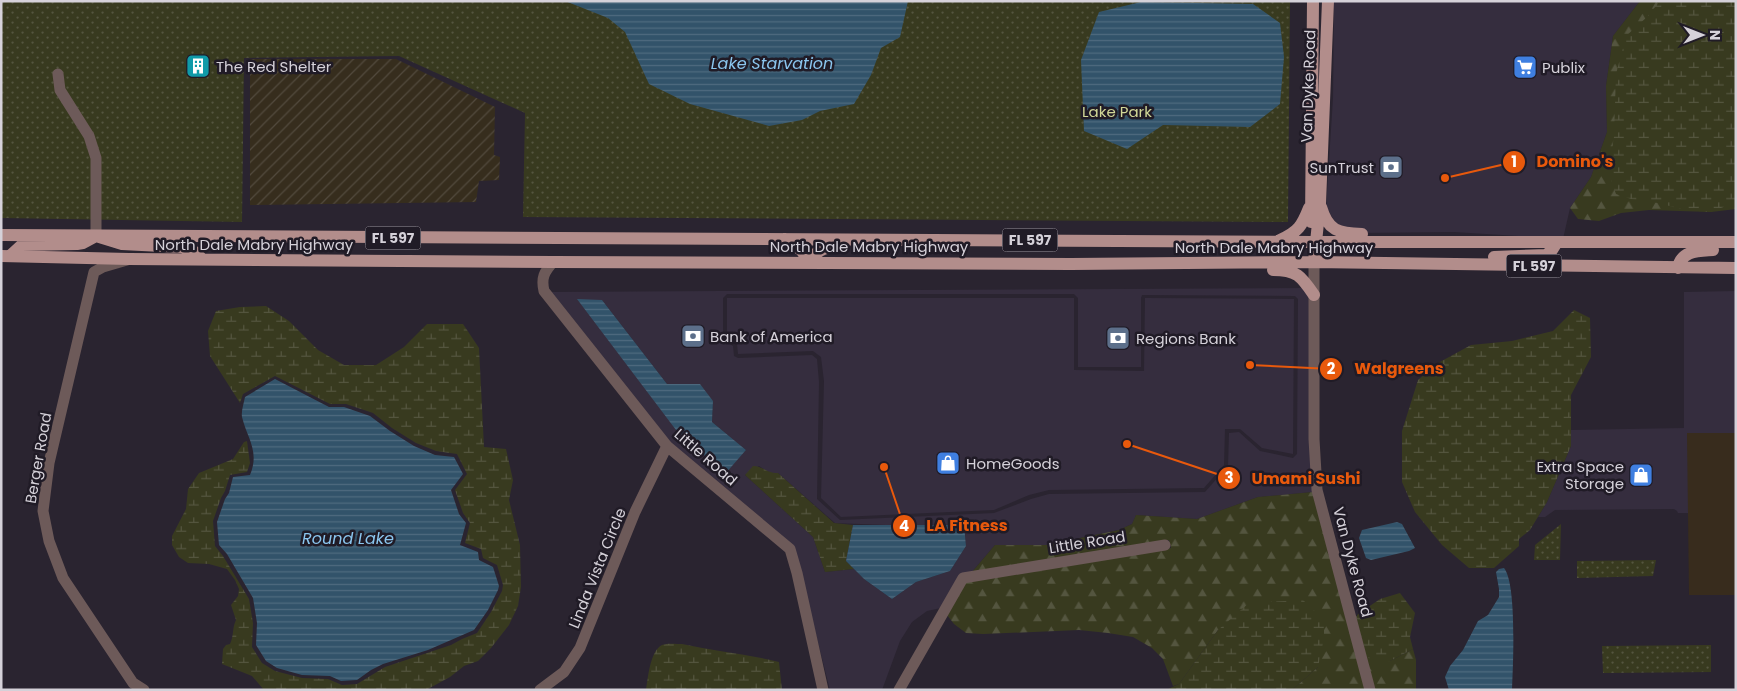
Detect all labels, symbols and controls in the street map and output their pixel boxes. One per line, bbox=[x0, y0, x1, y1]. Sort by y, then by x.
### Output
north arrow bbox=[1677, 10, 1727, 60]
street label: Van Dyke Road bbox=[1296, 29, 1320, 143]
text: N bbox=[1705, 30, 1725, 40]
water label: Lake Starvation bbox=[711, 52, 833, 75]
building icon: The Red Shelter bbox=[185, 53, 211, 79]
supermarket icon: Publix bbox=[1512, 54, 1538, 80]
place label: The Red Shelter bbox=[216, 56, 332, 77]
place label: Publix bbox=[1542, 57, 1585, 78]
park label: Lake Park bbox=[1082, 101, 1152, 122]
callout: Domino's bbox=[1501, 146, 1623, 177]
text: Domino's bbox=[1537, 150, 1614, 173]
text: 1 bbox=[1511, 151, 1517, 172]
bank icon: SunTrust bbox=[1378, 154, 1404, 180]
place label: SunTrust bbox=[1309, 157, 1374, 178]
road number: FL 597 bbox=[366, 227, 420, 250]
road number: FL 597 bbox=[1002, 228, 1058, 252]
street label: North Dale Mabry Highway bbox=[155, 234, 354, 255]
street label: North Dale Mabry Highway bbox=[770, 236, 969, 257]
street label: North Dale Mabry Highway bbox=[1175, 237, 1374, 258]
road number: FL 597 bbox=[1506, 255, 1562, 278]
bank icon: Bank of America bbox=[680, 323, 706, 349]
bank icon: Regions Bank bbox=[1105, 325, 1131, 351]
place label: Bank of America bbox=[710, 326, 833, 347]
place label: Regions Bank bbox=[1136, 328, 1236, 349]
callout: Walgreens bbox=[1319, 353, 1453, 384]
text: Walgreens bbox=[1354, 357, 1444, 380]
text: 2 bbox=[1327, 358, 1336, 379]
street label: Berger Road bbox=[20, 411, 56, 505]
street label: Little Road bbox=[670, 424, 742, 490]
shop icon: HomeGoods bbox=[935, 450, 961, 476]
place label: HomeGoods bbox=[966, 453, 1060, 474]
place label: Extra Space Storage bbox=[1536, 456, 1624, 494]
shop icon: Extra Space Storage bbox=[1628, 462, 1654, 488]
callout: Umami Sushi bbox=[1216, 463, 1371, 494]
text: 3 bbox=[1224, 467, 1234, 488]
text: Umami Sushi bbox=[1251, 467, 1361, 490]
street label: Linda Vista Circle bbox=[563, 505, 631, 631]
street label: Van Dyke Road bbox=[1328, 505, 1378, 619]
callout: LA Fitness bbox=[891, 510, 1018, 541]
text: LA Fitness bbox=[926, 514, 1008, 537]
text: 4 bbox=[899, 515, 909, 536]
street label: Little Road bbox=[1047, 526, 1127, 558]
water label: Round Lake bbox=[302, 527, 394, 550]

